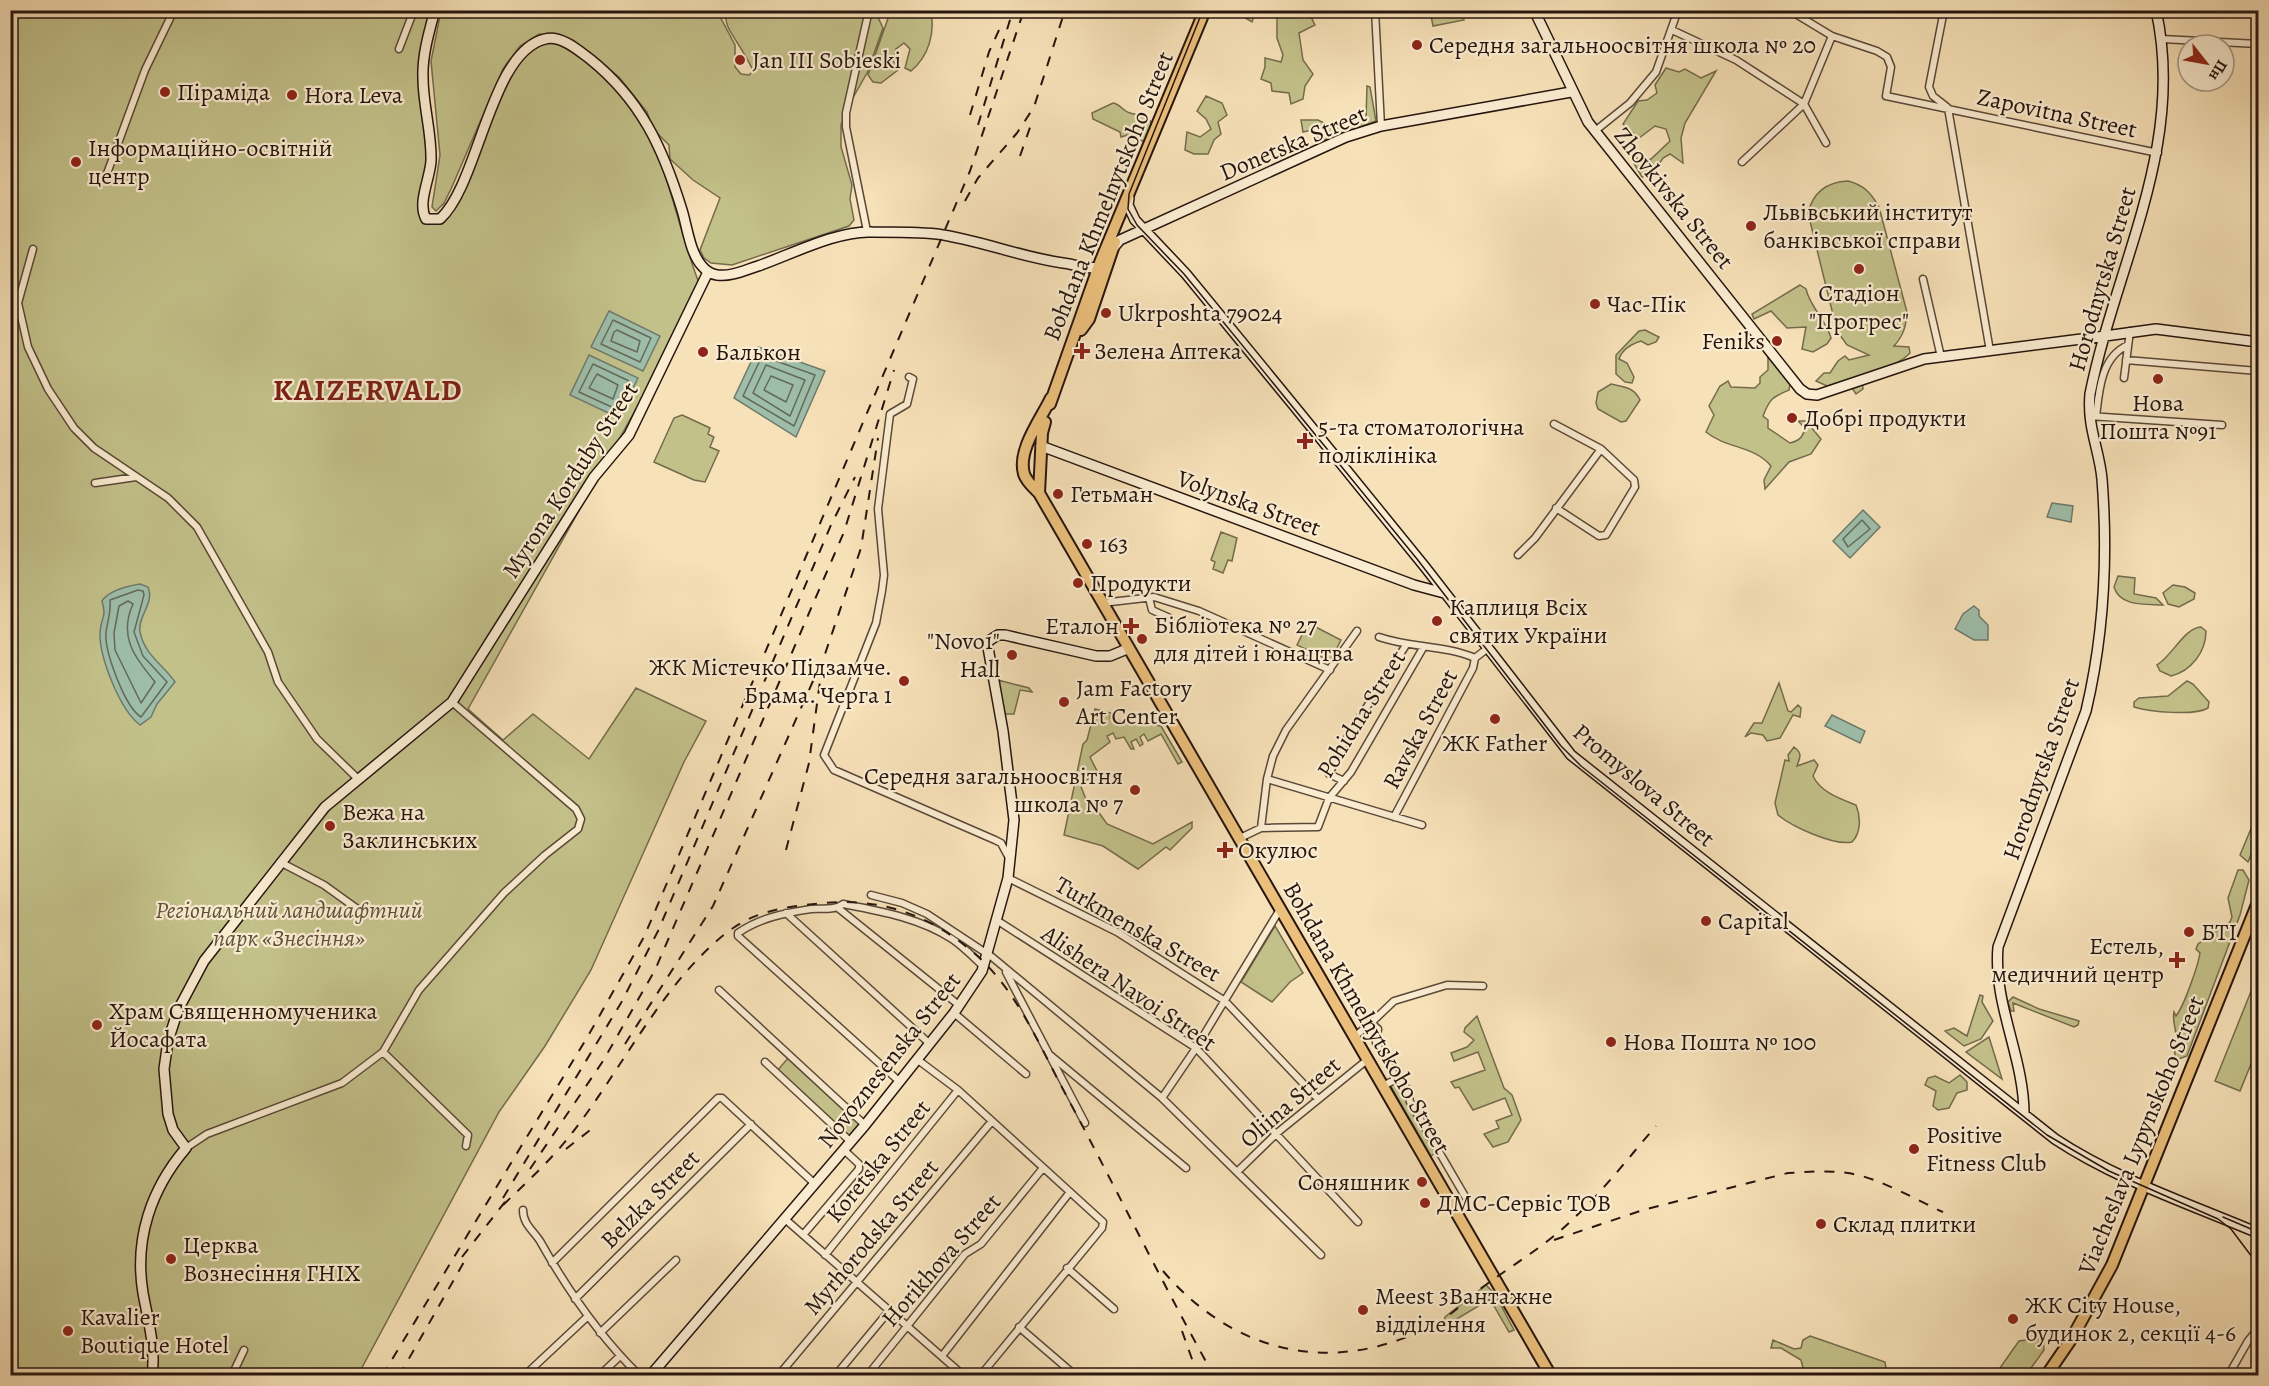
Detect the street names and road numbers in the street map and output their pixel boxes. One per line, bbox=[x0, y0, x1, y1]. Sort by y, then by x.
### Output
street label: Bohdana Khmelnytskoho Street bbox=[1035, 47, 1181, 345]
street label: Zapovitna Street bbox=[1974, 80, 2140, 146]
street label: Donetska Street bbox=[1215, 98, 1371, 188]
street label: Zhovkivska Street bbox=[1607, 120, 1741, 276]
street label: Horodnytska Street bbox=[2060, 183, 2144, 375]
street label: Myrona Korduby Street bbox=[495, 376, 646, 584]
street label: Volynska Street bbox=[1172, 462, 1325, 544]
street label: Pohidna Street bbox=[1309, 644, 1413, 784]
street label: Ravska Street bbox=[1375, 663, 1465, 795]
street label: Horodnytska Street bbox=[1995, 674, 2087, 864]
street label: Promyslova Street bbox=[1566, 716, 1722, 854]
street label: Turkmenska Street bbox=[1049, 869, 1227, 989]
street label: Bohdana Khmelnytskoho Street bbox=[1276, 876, 1458, 1160]
street label: Alishera Navoi Street bbox=[1034, 917, 1223, 1058]
street label: Novoznesenska Street bbox=[810, 965, 968, 1155]
street label: Viacheslava Lypynskoho Street bbox=[2070, 991, 2212, 1280]
street label: Oliina Street bbox=[1233, 1049, 1347, 1155]
street label: Koretska Street bbox=[818, 1093, 938, 1229]
street label: Belzka Street bbox=[593, 1142, 707, 1256]
street label: Myrhorodska Street bbox=[796, 1152, 946, 1322]
street label: Horikhova Street bbox=[874, 1186, 1008, 1334]

